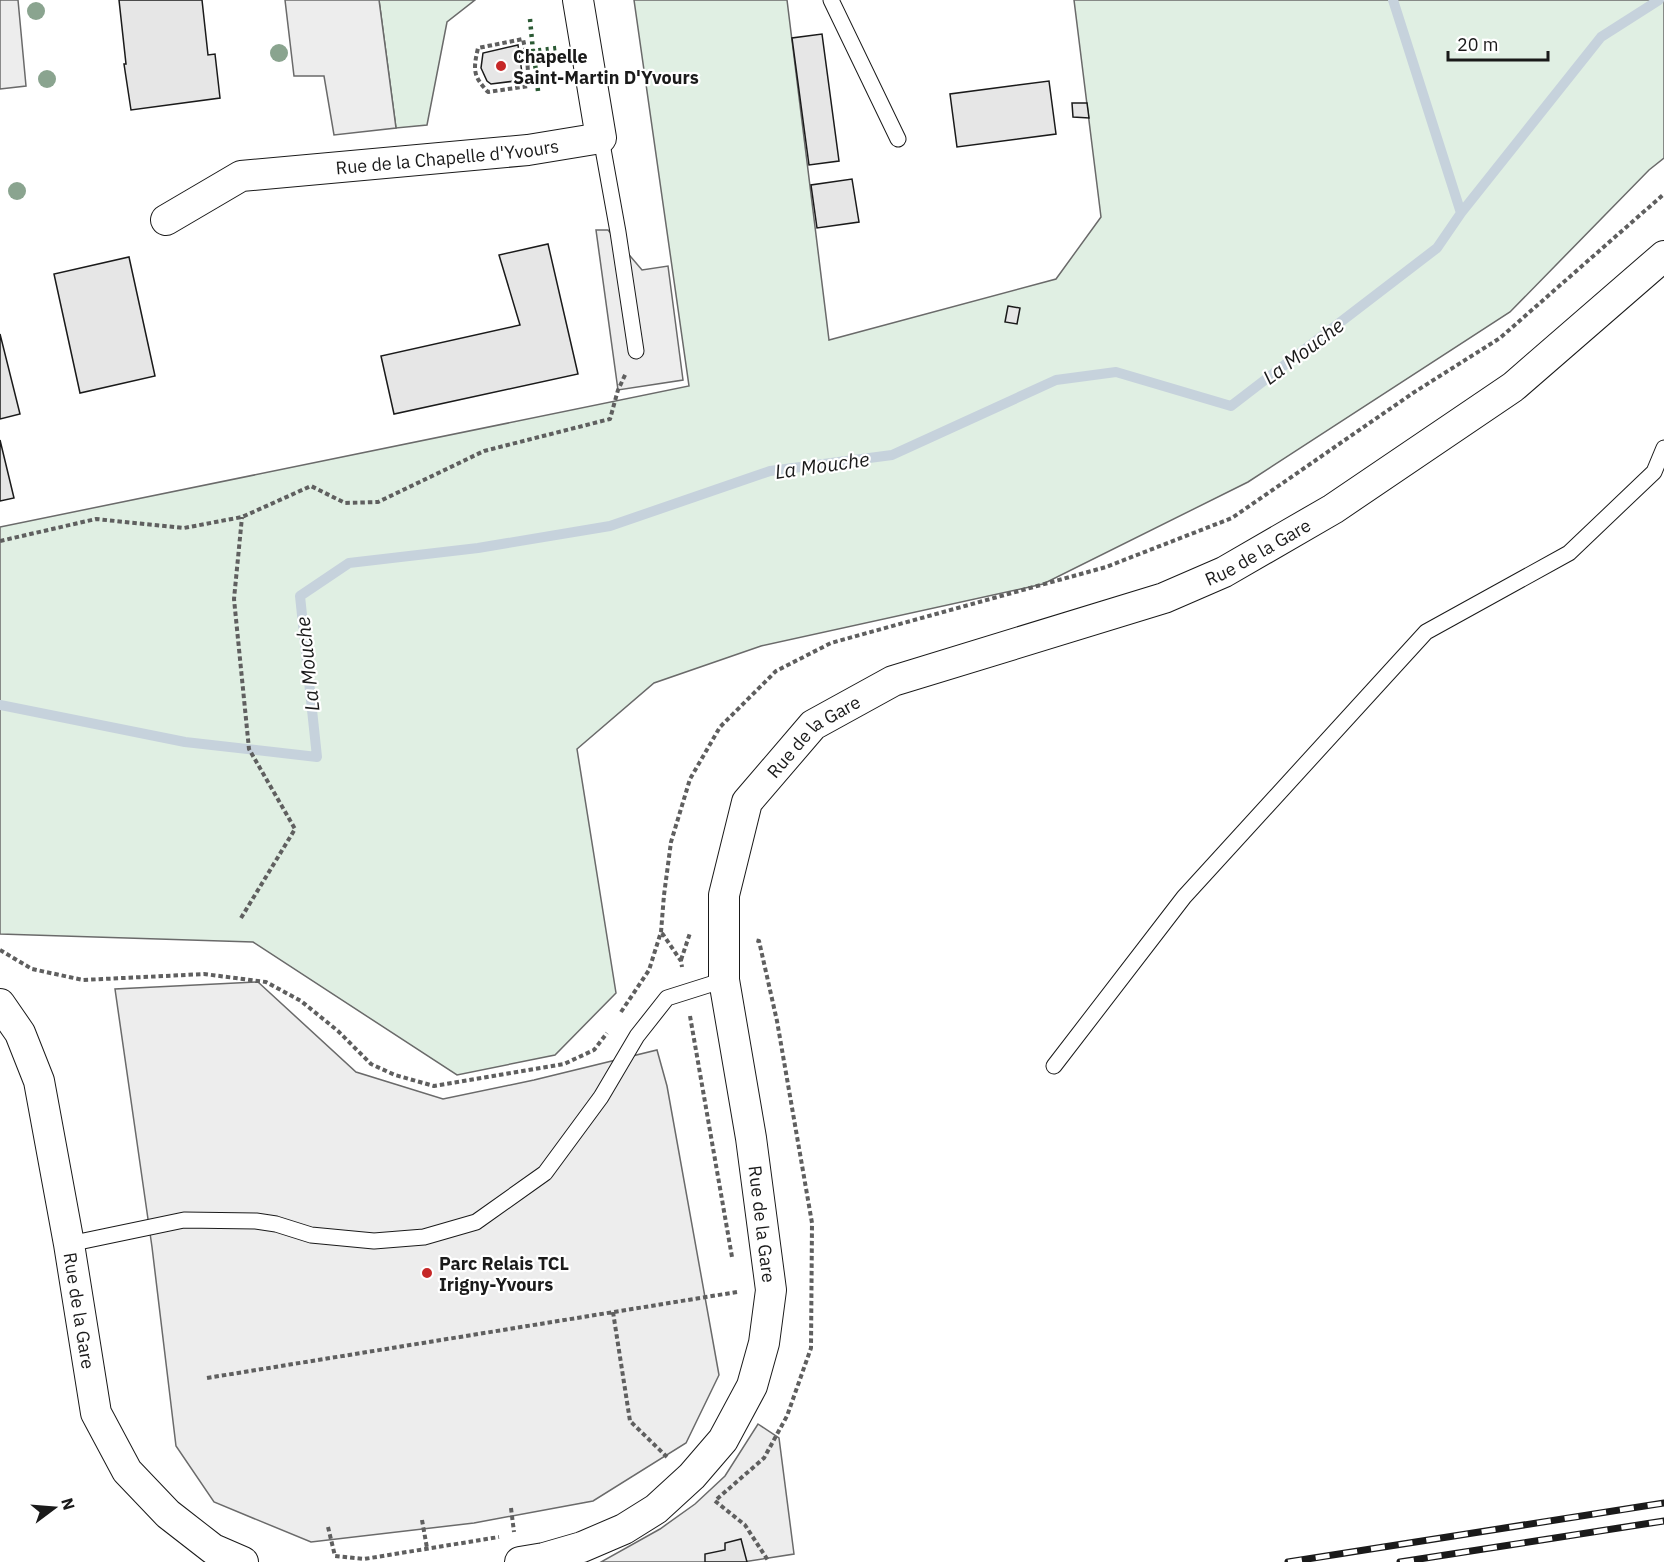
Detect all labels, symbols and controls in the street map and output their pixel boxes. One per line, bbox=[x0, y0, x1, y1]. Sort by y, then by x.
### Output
scale bar bbox=[1448, 24, 1548, 62]
text: 20 m bbox=[1457, 33, 1499, 56]
place label: Chapelle Saint-Martin D'Yvours bbox=[513, 45, 699, 89]
marker: Chapelle Saint-Martin D'Yvours bbox=[494, 59, 508, 73]
street label: Rue de la Chapelle d'Yvours bbox=[335, 134, 560, 179]
water label: La Mouche bbox=[1257, 312, 1349, 390]
water label: La Mouche bbox=[773, 445, 871, 485]
street label: Rue de la Gare bbox=[1201, 513, 1315, 590]
water label: La Mouche bbox=[289, 615, 325, 713]
street label: Rue de la Gare bbox=[761, 690, 864, 782]
street label: Rue de la Gare bbox=[743, 1164, 781, 1284]
street label: Rue de la Gare bbox=[59, 1251, 100, 1371]
place label: Parc Relais TCL Irigny-Yvours bbox=[439, 1252, 569, 1296]
marker: Parc Relais TCL Irigny-Yvours bbox=[420, 1266, 434, 1280]
north arrow bbox=[24, 1478, 84, 1538]
text: N bbox=[57, 1496, 80, 1512]

